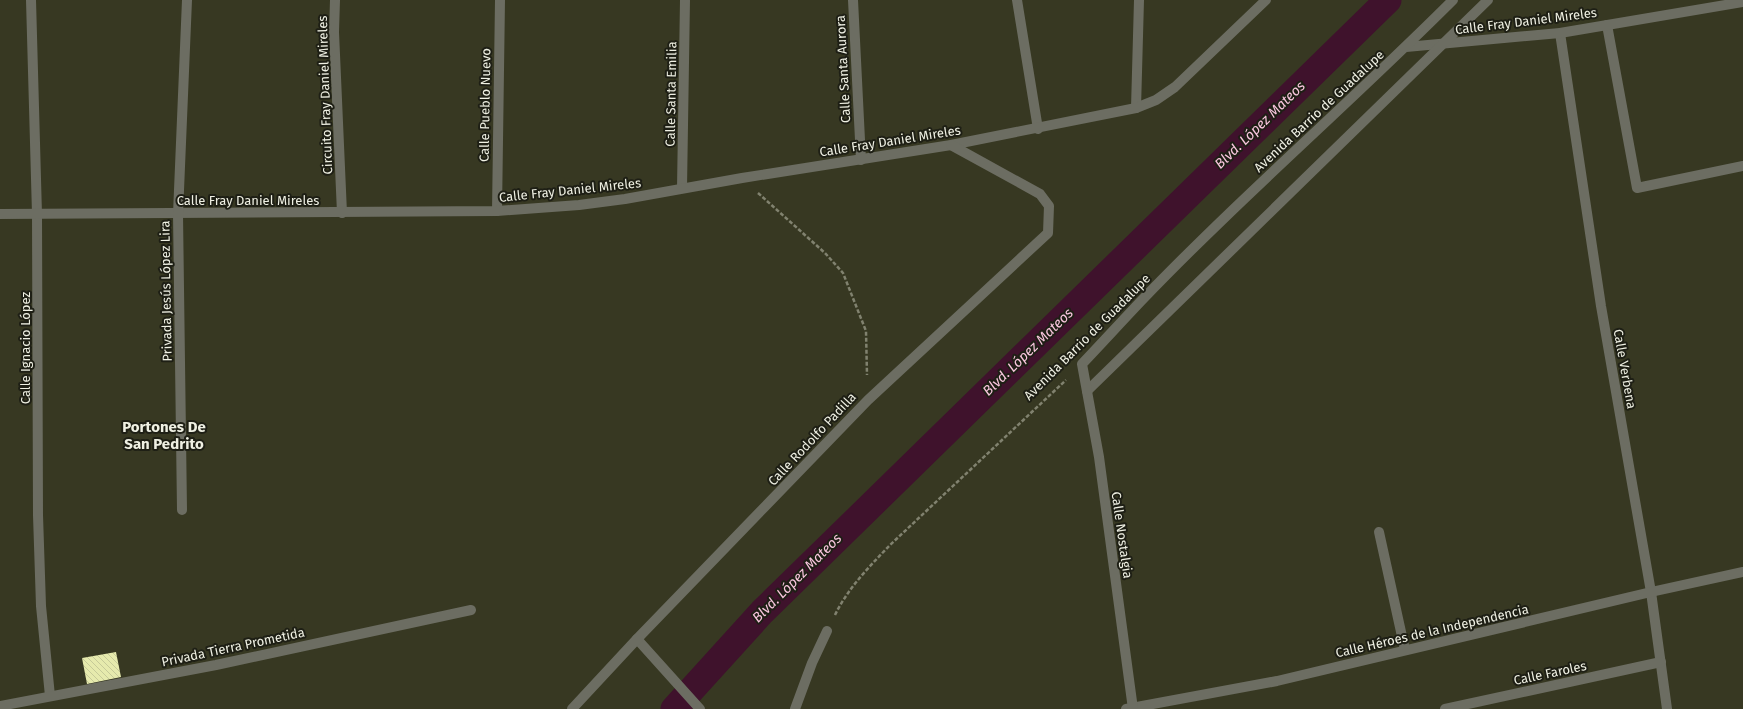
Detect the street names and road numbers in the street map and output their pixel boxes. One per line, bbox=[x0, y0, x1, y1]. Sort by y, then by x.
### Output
street label: Calle Fray Daniel Mireles bbox=[1454, 5, 1598, 37]
street label: Circuito Fray Daniel Mireles bbox=[315, 15, 335, 175]
street label: Calle Santa Aurora bbox=[833, 15, 853, 123]
street label: Calle Santa Emilia bbox=[663, 41, 679, 147]
street label: Avenida Barrio de Guadalupe bbox=[1251, 47, 1387, 175]
street label: Calle Pueblo Nuevo bbox=[477, 48, 493, 162]
street label: Calle Fray Daniel Mireles bbox=[818, 122, 962, 160]
street label: Calle Fray Daniel Mireles bbox=[498, 175, 642, 205]
street label: Calle Fray Daniel Mireles bbox=[177, 193, 319, 208]
street label: Privada Jesús López Lira bbox=[157, 220, 175, 362]
street label: Avenida Barrio de Guadalupe bbox=[1021, 271, 1153, 403]
street label: Calle Ignacio López bbox=[18, 291, 33, 404]
street label: Calle Verbena bbox=[1611, 328, 1639, 410]
street label: Calle Rodolfo Padilla bbox=[765, 389, 859, 489]
street label: Calle Nostalgia bbox=[1108, 491, 1136, 579]
street label: Calle Héroes de la Independencia bbox=[1334, 601, 1530, 661]
street label: Privada Tierra Prometida bbox=[160, 624, 306, 670]
street label: Calle Faroles bbox=[1512, 658, 1588, 688]

